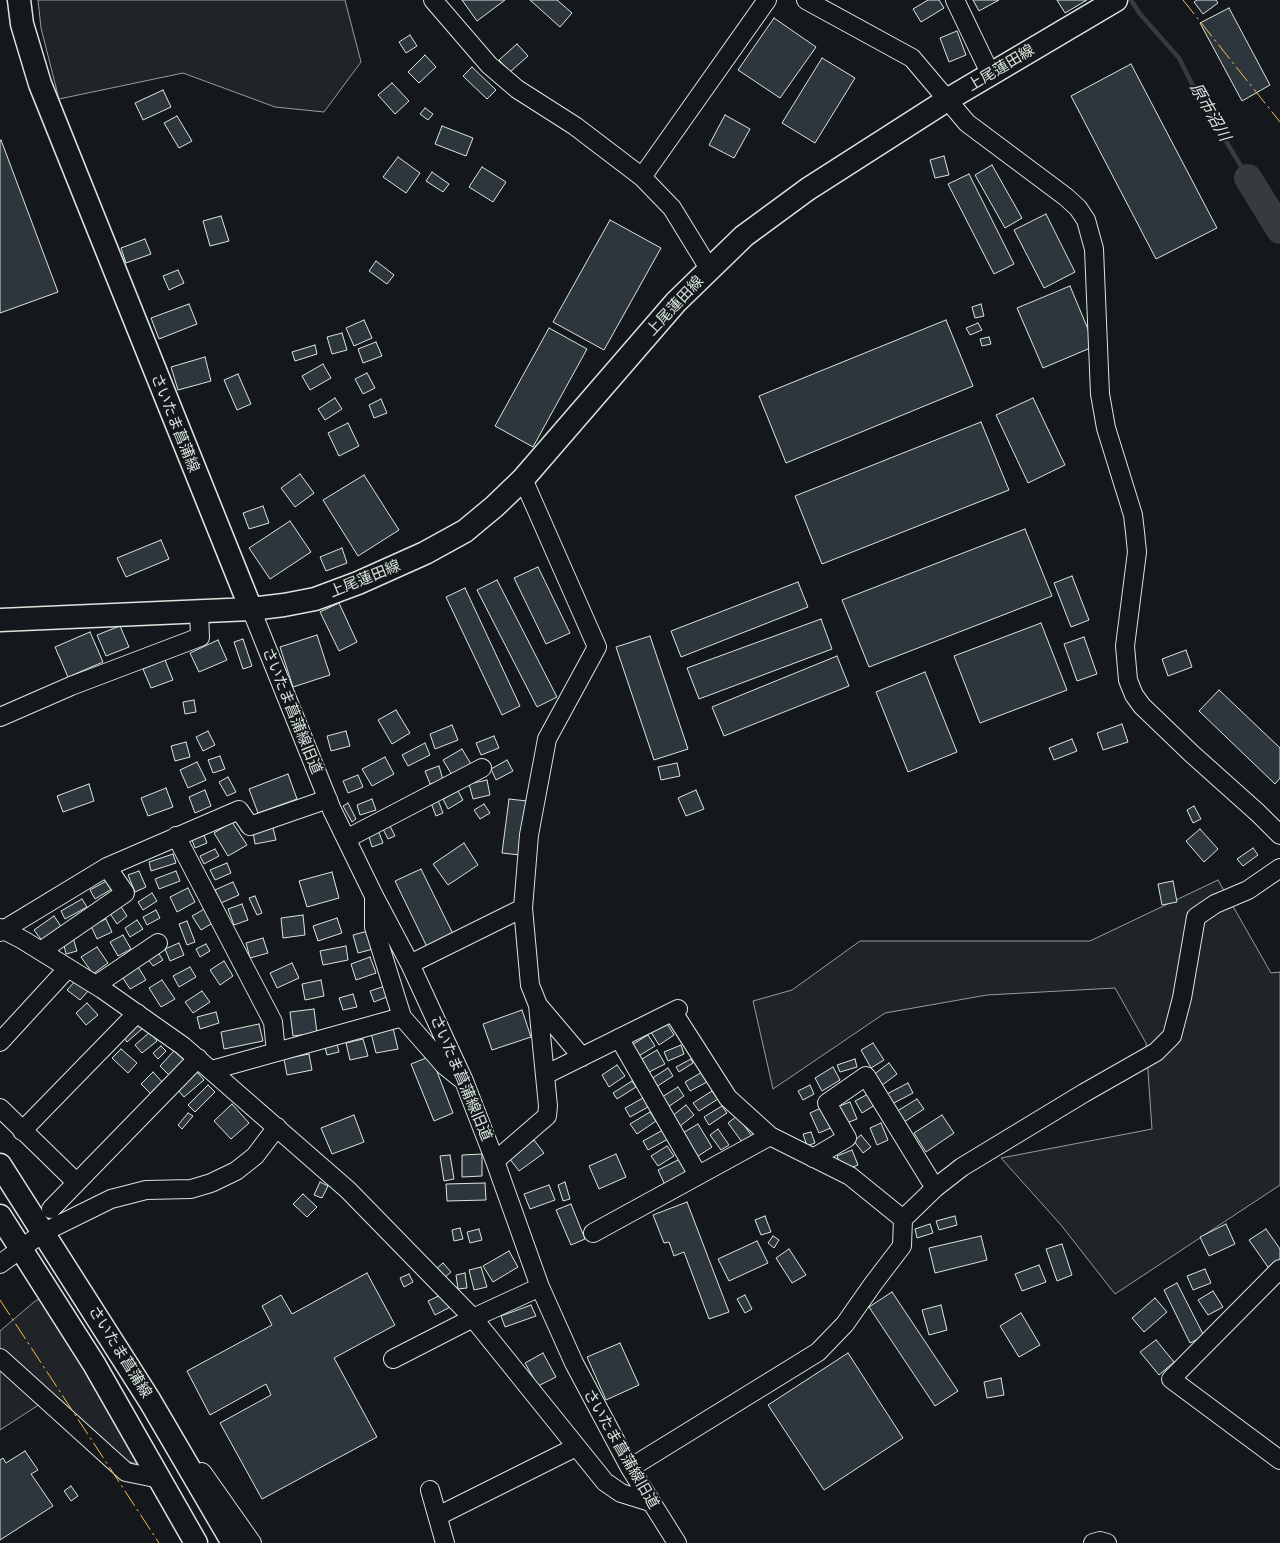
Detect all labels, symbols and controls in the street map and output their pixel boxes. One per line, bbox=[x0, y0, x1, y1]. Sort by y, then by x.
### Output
street label: 上尾蓮田線 bbox=[964, 41, 1038, 95]
water label: 原市沼川 bbox=[1186, 79, 1234, 145]
street label: 上尾蓮田線 bbox=[643, 272, 707, 340]
street label: さいたま菖蒲線 bbox=[147, 371, 203, 475]
street label: 上尾蓮田線 bbox=[327, 557, 403, 601]
street label: さいたま菖蒲線旧道 bbox=[258, 645, 326, 777]
street label: さいたま菖蒲線旧道 bbox=[426, 1012, 496, 1144]
street label: さいたま菖蒲線 bbox=[85, 1303, 155, 1401]
street label: さいたま菖蒲線旧道 bbox=[579, 1386, 663, 1512]

